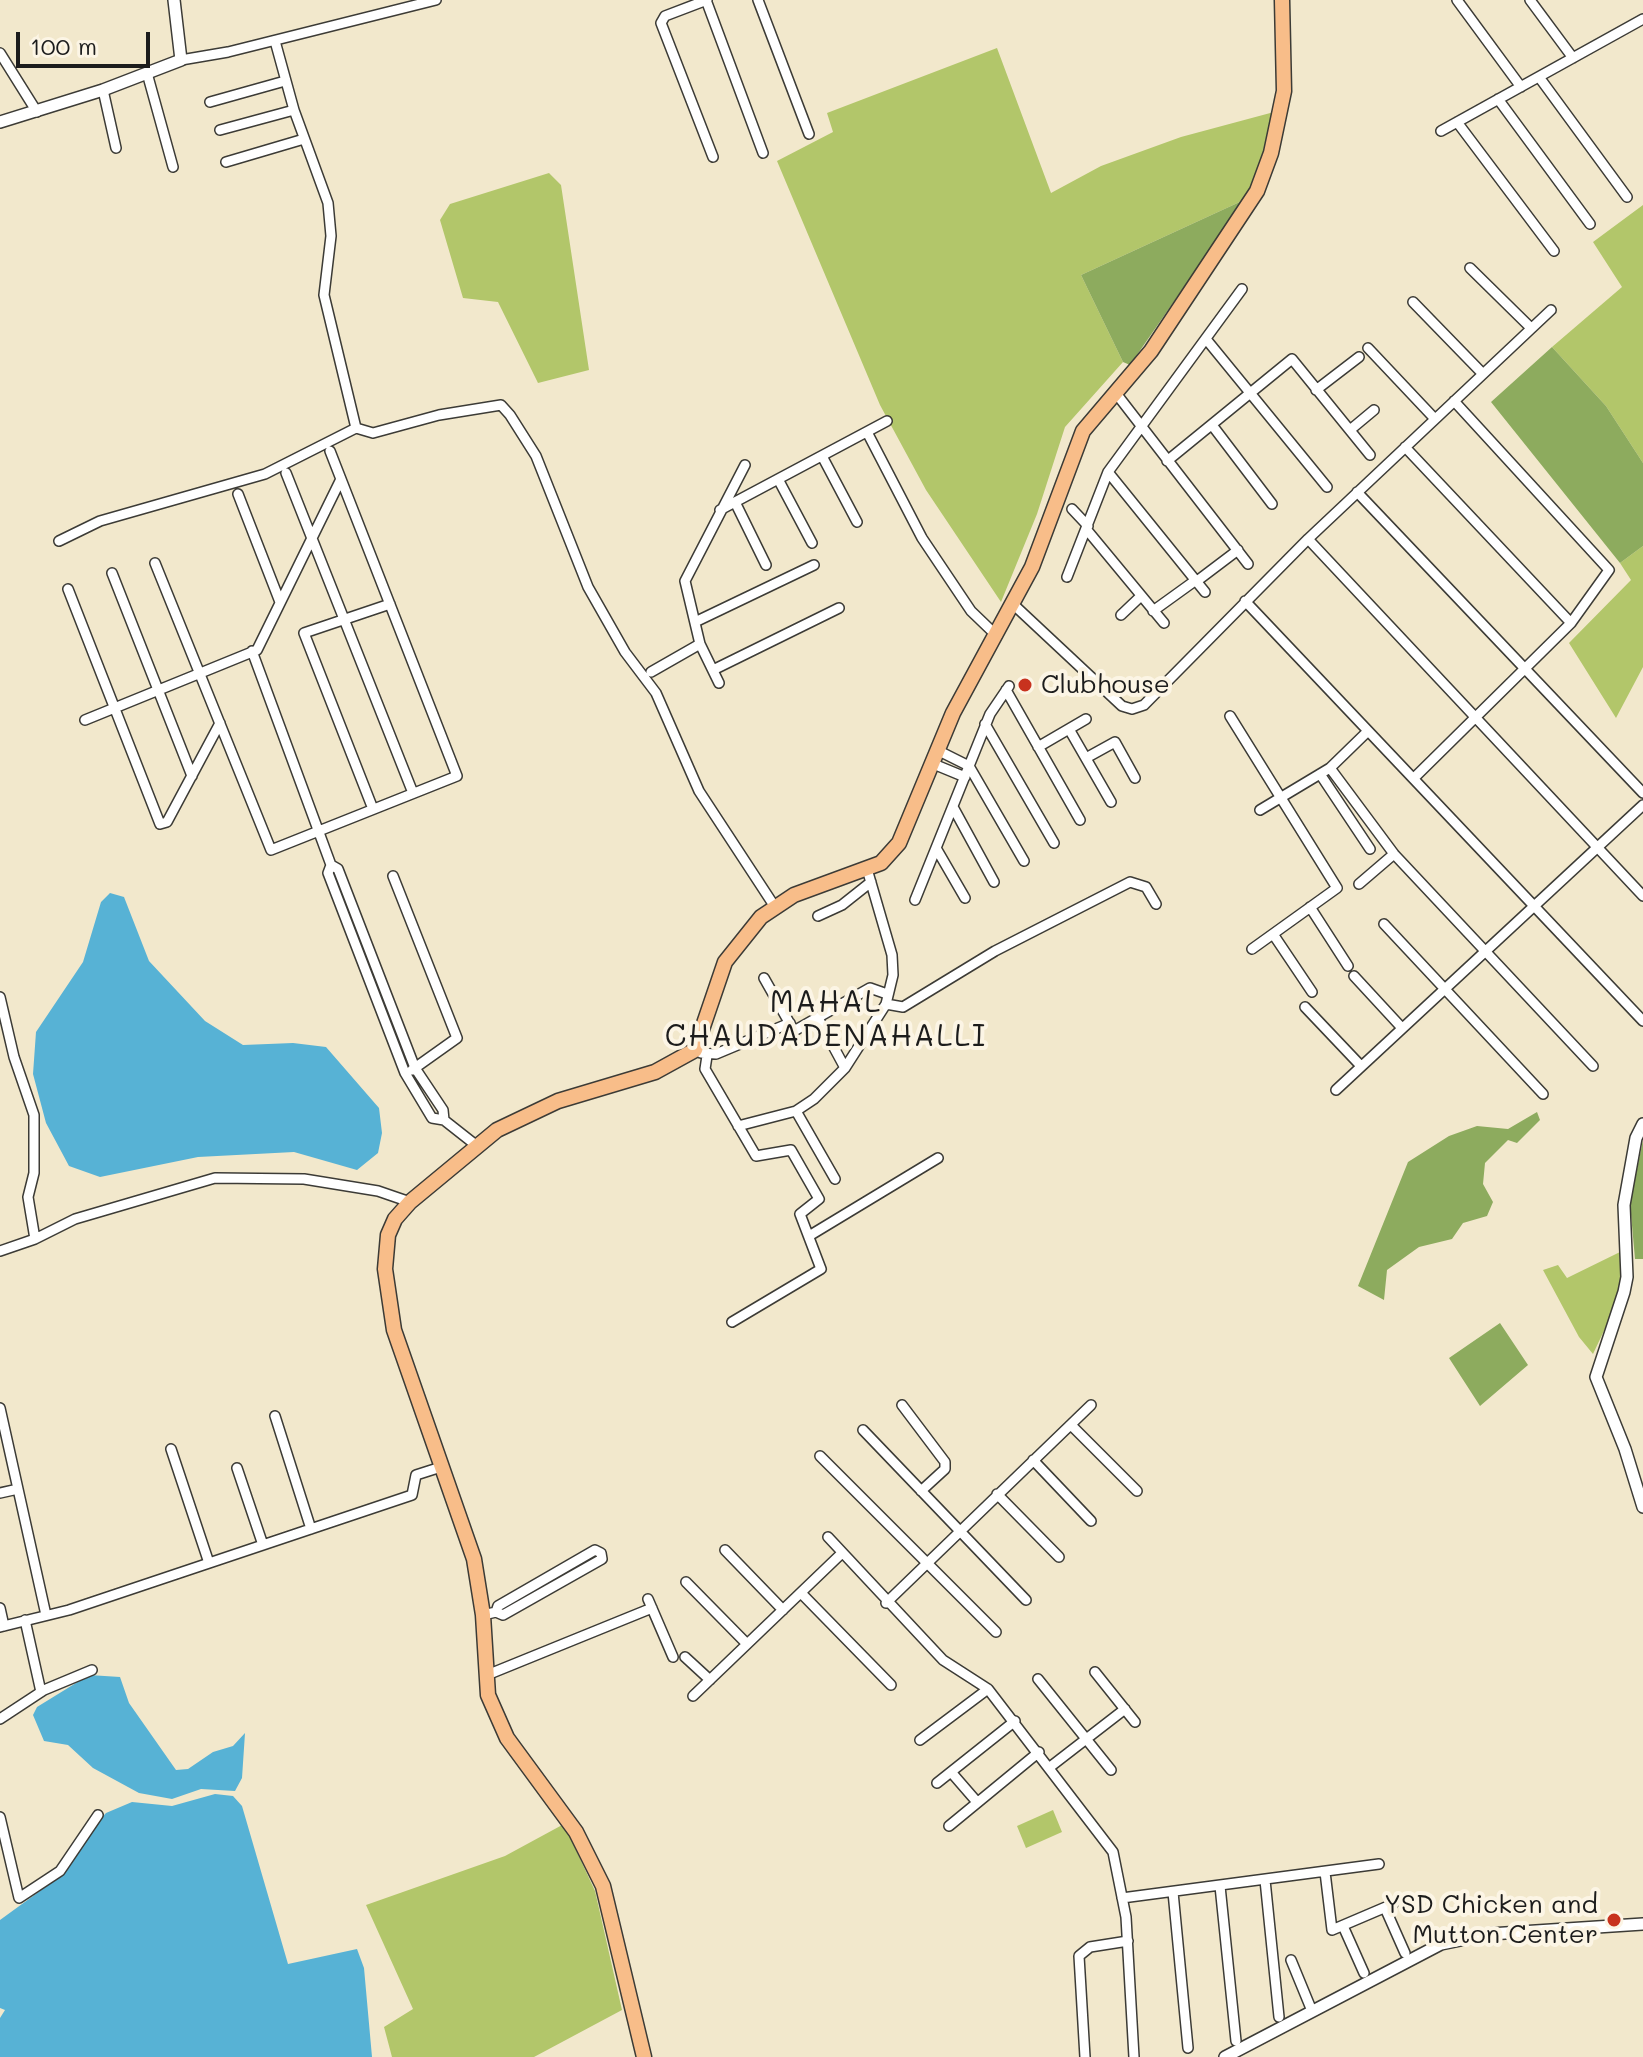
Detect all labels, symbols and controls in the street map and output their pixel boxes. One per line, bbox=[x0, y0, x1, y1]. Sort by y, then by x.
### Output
scale bar bbox=[20, 16, 154, 66]
text: 100 m bbox=[30, 30, 97, 61]
place label: Clubhouse bbox=[1041, 669, 1170, 701]
marker: Clubhouse bbox=[1016, 676, 1034, 694]
district label: MAHAL CHAUDADENAHALLI bbox=[665, 985, 987, 1056]
place label: YSD Chicken and Mutton Center bbox=[1384, 1889, 1598, 1950]
marker: YSD Chicken and Mutton Center bbox=[1605, 1911, 1623, 1929]

